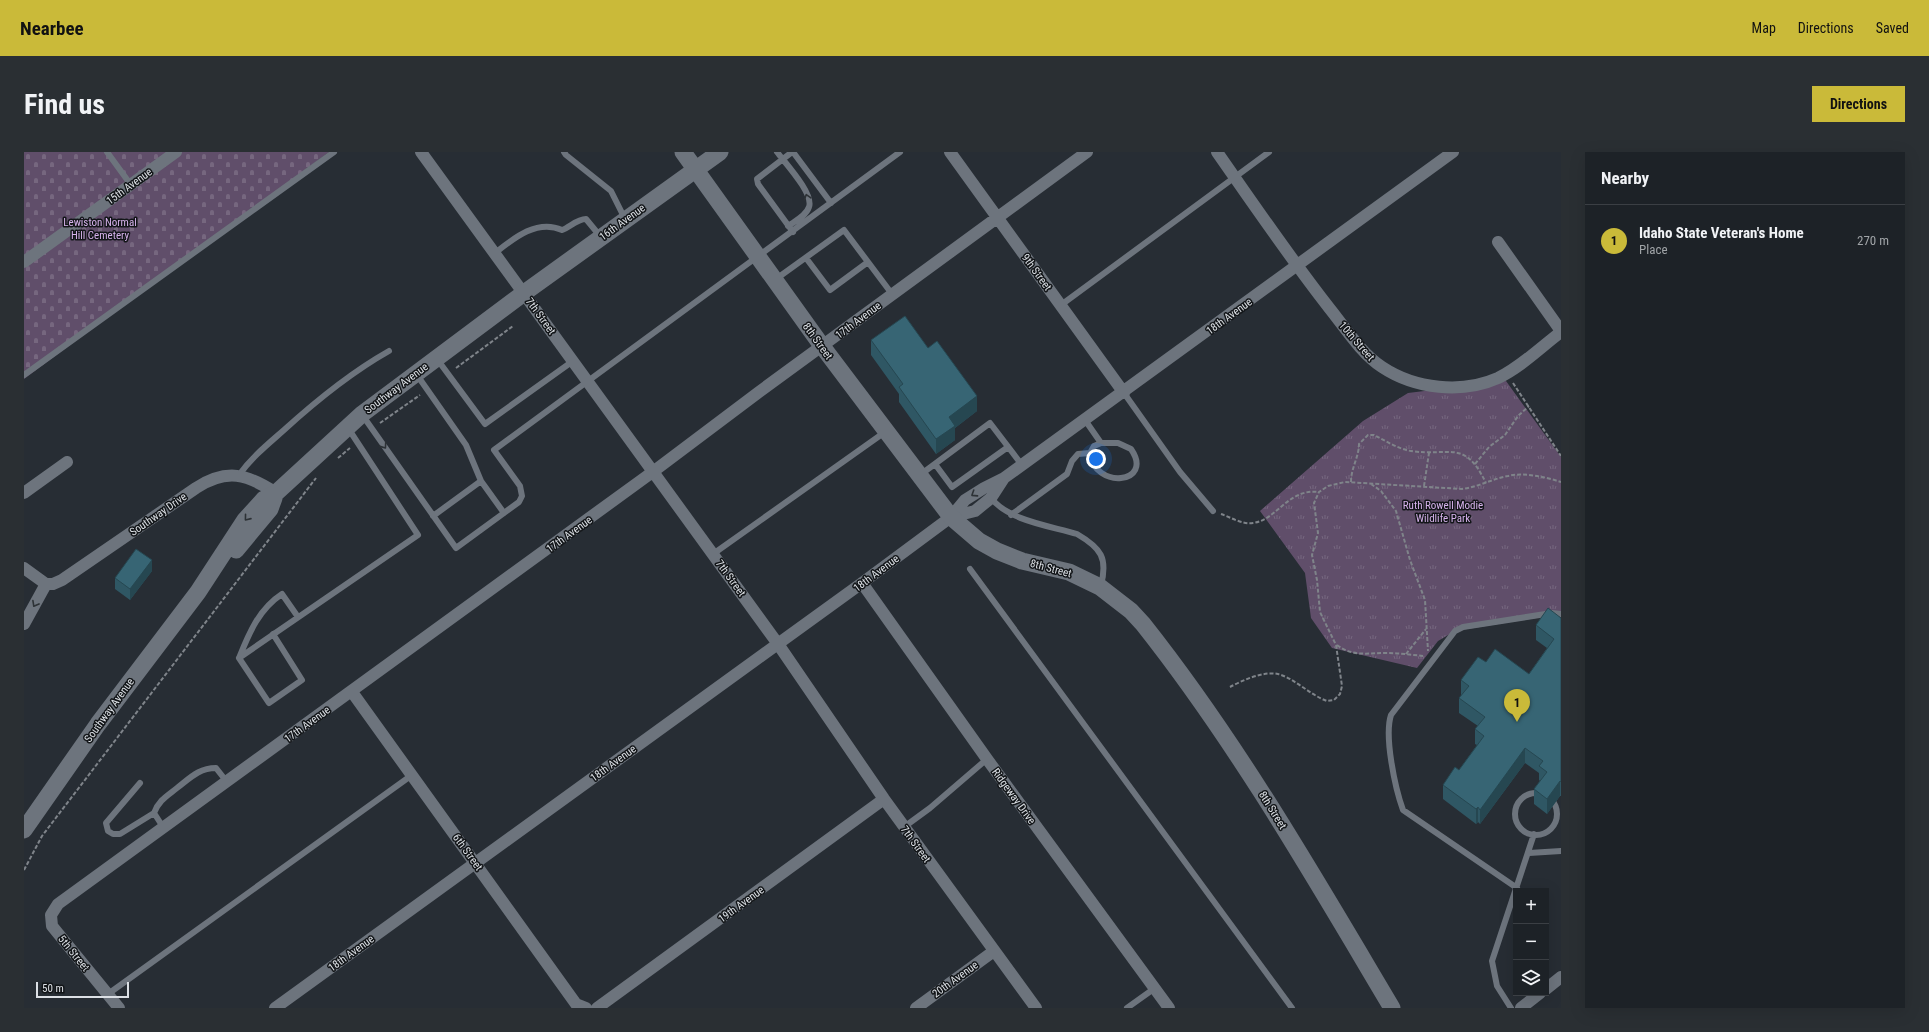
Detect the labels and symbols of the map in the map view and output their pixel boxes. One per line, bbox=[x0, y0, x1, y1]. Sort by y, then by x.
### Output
street label: 15th Avenue bbox=[104, 165, 155, 207]
one-way arrow bbox=[803, 194, 812, 201]
street label: 16th Avenue bbox=[597, 201, 648, 243]
park label: Lewiston Normal Hill Cemetery bbox=[63, 216, 137, 242]
street label: 9th Street bbox=[1019, 251, 1054, 293]
street label: 7th Street bbox=[523, 295, 558, 337]
street label: 18th Avenue bbox=[1204, 295, 1255, 337]
street label: 17th Avenue bbox=[833, 299, 884, 342]
street label: 10th Street bbox=[1336, 319, 1377, 364]
street label: 8th Street bbox=[800, 320, 835, 362]
street label: Southway Avenue bbox=[362, 360, 431, 417]
one-way arrow bbox=[379, 441, 386, 448]
your location bbox=[1086, 449, 1106, 469]
one-way arrow bbox=[972, 489, 979, 496]
street label: Southway Drive bbox=[127, 490, 189, 539]
park label: Ruth Rowell Modie Wildlife Park bbox=[1403, 499, 1483, 525]
one-way arrow bbox=[245, 513, 252, 521]
street label: 17th Avenue bbox=[544, 513, 595, 555]
street label: 18th Avenue bbox=[851, 552, 902, 595]
street label: 7th Street bbox=[713, 557, 748, 599]
street label: 8th Street bbox=[1029, 557, 1073, 580]
one-way arrow bbox=[32, 600, 40, 607]
street label: Southway Avenue bbox=[82, 676, 137, 745]
pin: 1 bbox=[1504, 689, 1530, 722]
street label: 17th Avenue bbox=[282, 703, 333, 745]
street label: 18th Avenue bbox=[588, 742, 639, 784]
street label: Ridgeway Drive bbox=[989, 766, 1038, 827]
street label: 8th Street bbox=[1256, 789, 1289, 832]
street label: 7th Street bbox=[898, 823, 933, 865]
street label: 6th Street bbox=[450, 831, 485, 873]
street label: 19th Avenue bbox=[716, 883, 767, 925]
street label: 18th Avenue bbox=[326, 932, 377, 974]
street label: 5th Street bbox=[55, 933, 92, 974]
street label: 20th Avenue bbox=[930, 958, 981, 1000]
scale bar bbox=[36, 980, 129, 999]

